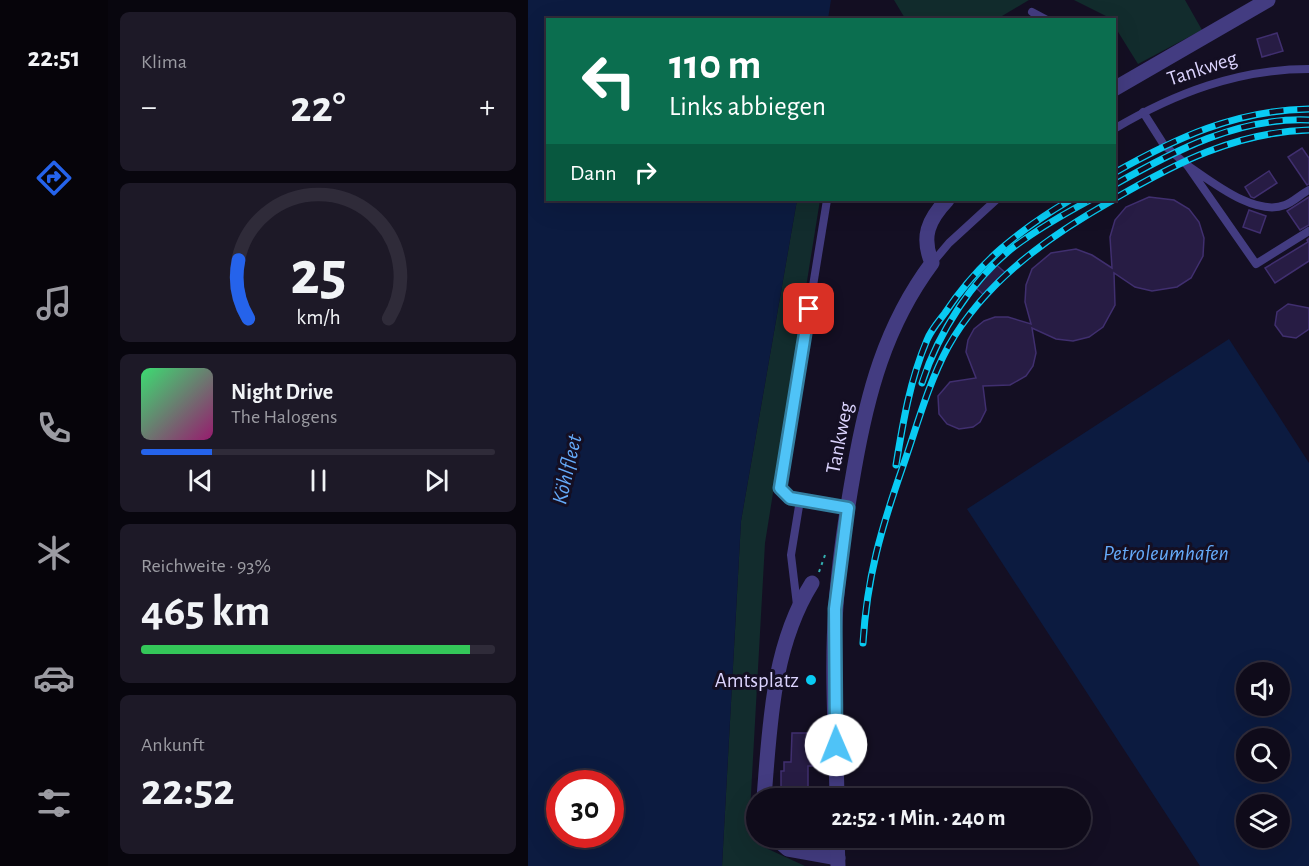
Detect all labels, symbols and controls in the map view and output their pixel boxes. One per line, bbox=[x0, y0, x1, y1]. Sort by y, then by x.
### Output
icon: left bbox=[570, 42, 648, 120]
text: 22:51 bbox=[27, 44, 81, 71]
text: 110 m bbox=[669, 44, 761, 86]
street label: Tankweg bbox=[1164, 47, 1241, 90]
text: Klima bbox=[141, 52, 187, 72]
text: 22° bbox=[290, 85, 346, 130]
text: − bbox=[141, 91, 157, 124]
text: + bbox=[479, 91, 495, 124]
text: Links abbiegen bbox=[669, 93, 826, 120]
icon: right bbox=[629, 156, 662, 189]
icon: directions bbox=[33, 157, 75, 199]
text: Dann bbox=[570, 162, 617, 184]
text: 25 bbox=[290, 243, 346, 305]
icon: music bbox=[33, 282, 75, 324]
pin bbox=[783, 283, 834, 334]
icon: arrive bbox=[792, 292, 825, 325]
text: km/h bbox=[296, 308, 340, 329]
text: Night Drive bbox=[231, 381, 333, 403]
street label: Tankweg bbox=[822, 400, 857, 476]
icon: phone bbox=[33, 407, 75, 449]
text: The Halogens bbox=[231, 407, 337, 427]
water label: Köhlfleet bbox=[548, 431, 586, 506]
icon: previous bbox=[184, 464, 217, 497]
icon: pause bbox=[302, 464, 335, 497]
icon: next bbox=[420, 464, 453, 497]
icon: climate bbox=[33, 532, 75, 574]
water label: Petroleumhafen bbox=[1103, 542, 1229, 564]
text: Reichweite · 93% bbox=[141, 556, 271, 576]
text: 465 km bbox=[141, 589, 270, 634]
icon: car bbox=[33, 657, 75, 699]
map controls bbox=[1236, 662, 1290, 848]
button: sound bbox=[1236, 662, 1290, 716]
place label: Amtsplatz bbox=[715, 670, 799, 691]
marker: Amtsplatz bbox=[804, 673, 818, 687]
position arrow bbox=[804, 713, 868, 777]
button: search bbox=[1236, 728, 1290, 782]
text: Ankunft bbox=[141, 735, 205, 755]
text: 22:52 bbox=[141, 768, 234, 813]
speed limit sign: 30 bbox=[546, 770, 624, 848]
icon: filters bbox=[33, 782, 75, 824]
button: layers bbox=[1236, 794, 1290, 848]
text: 22:52 · 1 Min. · 240 m bbox=[831, 807, 1006, 829]

